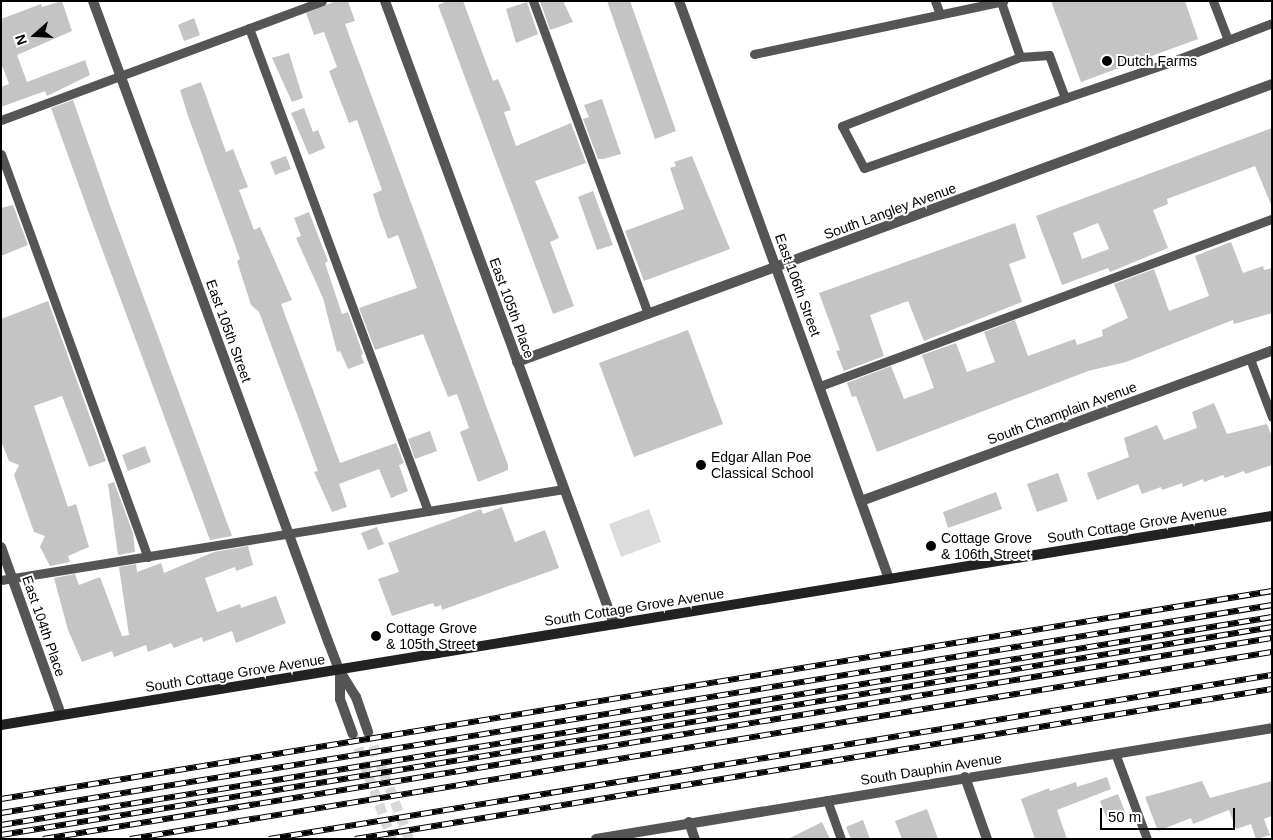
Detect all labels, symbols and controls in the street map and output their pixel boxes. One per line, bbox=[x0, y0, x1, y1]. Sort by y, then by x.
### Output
north arrow bbox=[10, 10, 60, 60]
text: N bbox=[12, 32, 30, 47]
place label: Dutch Farms bbox=[1117, 53, 1197, 69]
marker: Dutch Farms bbox=[1101, 55, 1113, 67]
street label: South Langley Avenue bbox=[821, 179, 959, 243]
street label: East 106th Street bbox=[772, 231, 824, 339]
street label: East 105th Place bbox=[486, 255, 538, 361]
street label: East 105th Street bbox=[203, 277, 255, 385]
street label: South Champlain Avenue bbox=[985, 378, 1139, 448]
place label: Edgar Allan Poe Classical School bbox=[711, 449, 814, 482]
marker: Edgar Allan Poe Classical School bbox=[695, 459, 707, 471]
street label: South Cottage Grove Avenue bbox=[1045, 501, 1229, 547]
place label: Cottage Grove & 106th Street bbox=[941, 530, 1032, 562]
marker: Cottage Grove & 106th Street bbox=[925, 540, 937, 552]
street label: East 104th Place bbox=[19, 573, 69, 679]
street label: South Cottage Grove Avenue bbox=[542, 584, 726, 630]
place label: Cottage Grove & 105th Street bbox=[386, 620, 477, 652]
marker: Cottage Grove & 105th Street bbox=[370, 630, 382, 642]
street label: South Cottage Grove Avenue bbox=[143, 650, 327, 696]
street label: South Dauphin Avenue bbox=[859, 749, 1003, 789]
scale bar bbox=[1103, 798, 1238, 830]
text: 50 m bbox=[1108, 808, 1141, 825]

